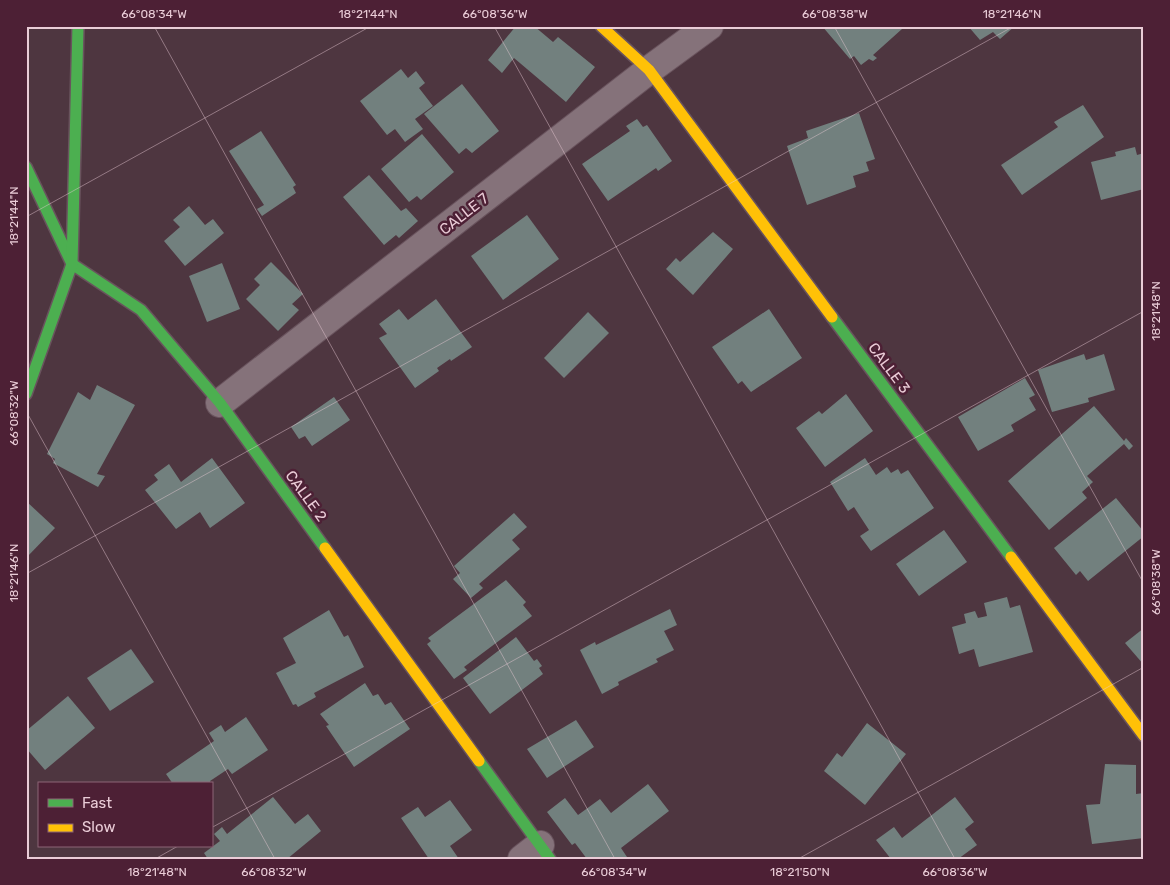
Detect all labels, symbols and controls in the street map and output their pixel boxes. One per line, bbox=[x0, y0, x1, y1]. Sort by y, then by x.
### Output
text: 66°08'34"W bbox=[121, 7, 187, 21]
text: 18°21'44"N bbox=[338, 7, 398, 21]
text: 66°08'36"W bbox=[462, 7, 528, 21]
text: 66°08'38"W bbox=[802, 7, 868, 21]
text: 18°21'46"N bbox=[983, 7, 1041, 21]
text: 18°21'44"N bbox=[7, 186, 21, 246]
street label: CALLE 7 bbox=[436, 189, 492, 239]
text: 18°21'48"N bbox=[1149, 281, 1163, 341]
street label: CALLE 3 bbox=[864, 339, 914, 397]
text: 66°08'32"W bbox=[7, 380, 21, 446]
street label: CALLE 2 bbox=[282, 467, 331, 525]
text: 18°21'46"N bbox=[7, 544, 21, 602]
text: 66°08'38"W bbox=[1149, 549, 1163, 615]
legend bbox=[38, 782, 212, 848]
text: Fast bbox=[82, 794, 112, 812]
text: Slow bbox=[82, 818, 115, 836]
text: 18°21'48"N bbox=[127, 865, 187, 879]
text: 66°08'32"W bbox=[241, 865, 307, 879]
text: 66°08'34"W bbox=[581, 865, 647, 879]
text: 18°21'50"N bbox=[770, 865, 830, 879]
text: 66°08'36"W bbox=[922, 865, 988, 879]

